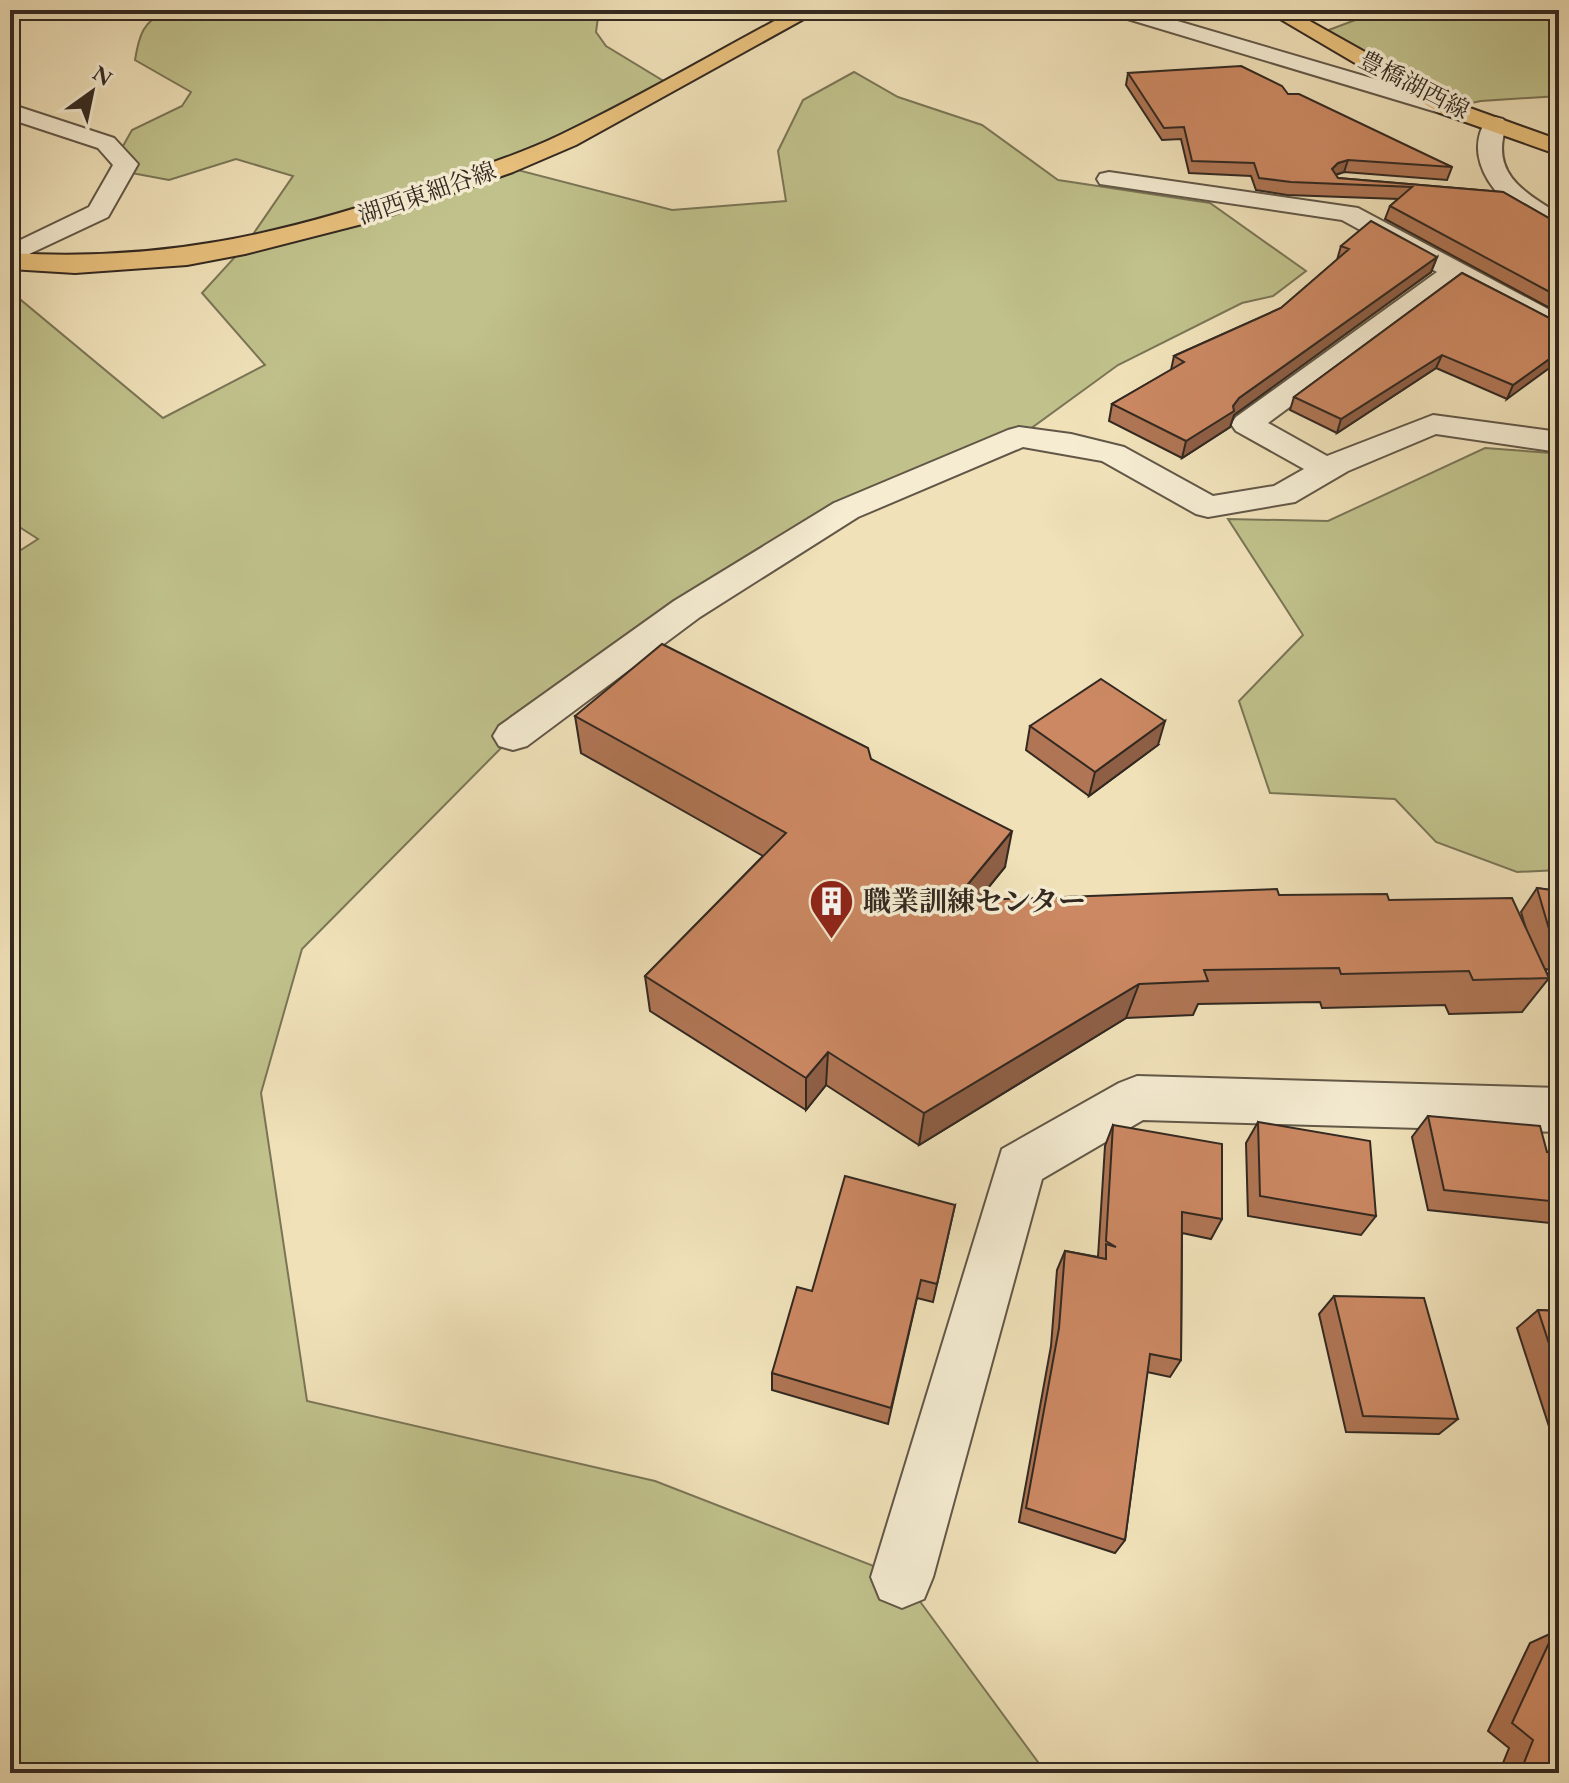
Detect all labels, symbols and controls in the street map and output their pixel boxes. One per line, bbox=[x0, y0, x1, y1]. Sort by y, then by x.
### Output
street label: 豊橋湖西線 bbox=[1354, 44, 1475, 126]
north arrow bbox=[52, 52, 132, 132]
text: N bbox=[87, 59, 118, 93]
street label: 湖西東細谷線 bbox=[354, 154, 500, 231]
building icon: 職業訓練センター bbox=[808, 877, 856, 940]
place label: 職業訓練センター bbox=[863, 883, 1086, 919]

